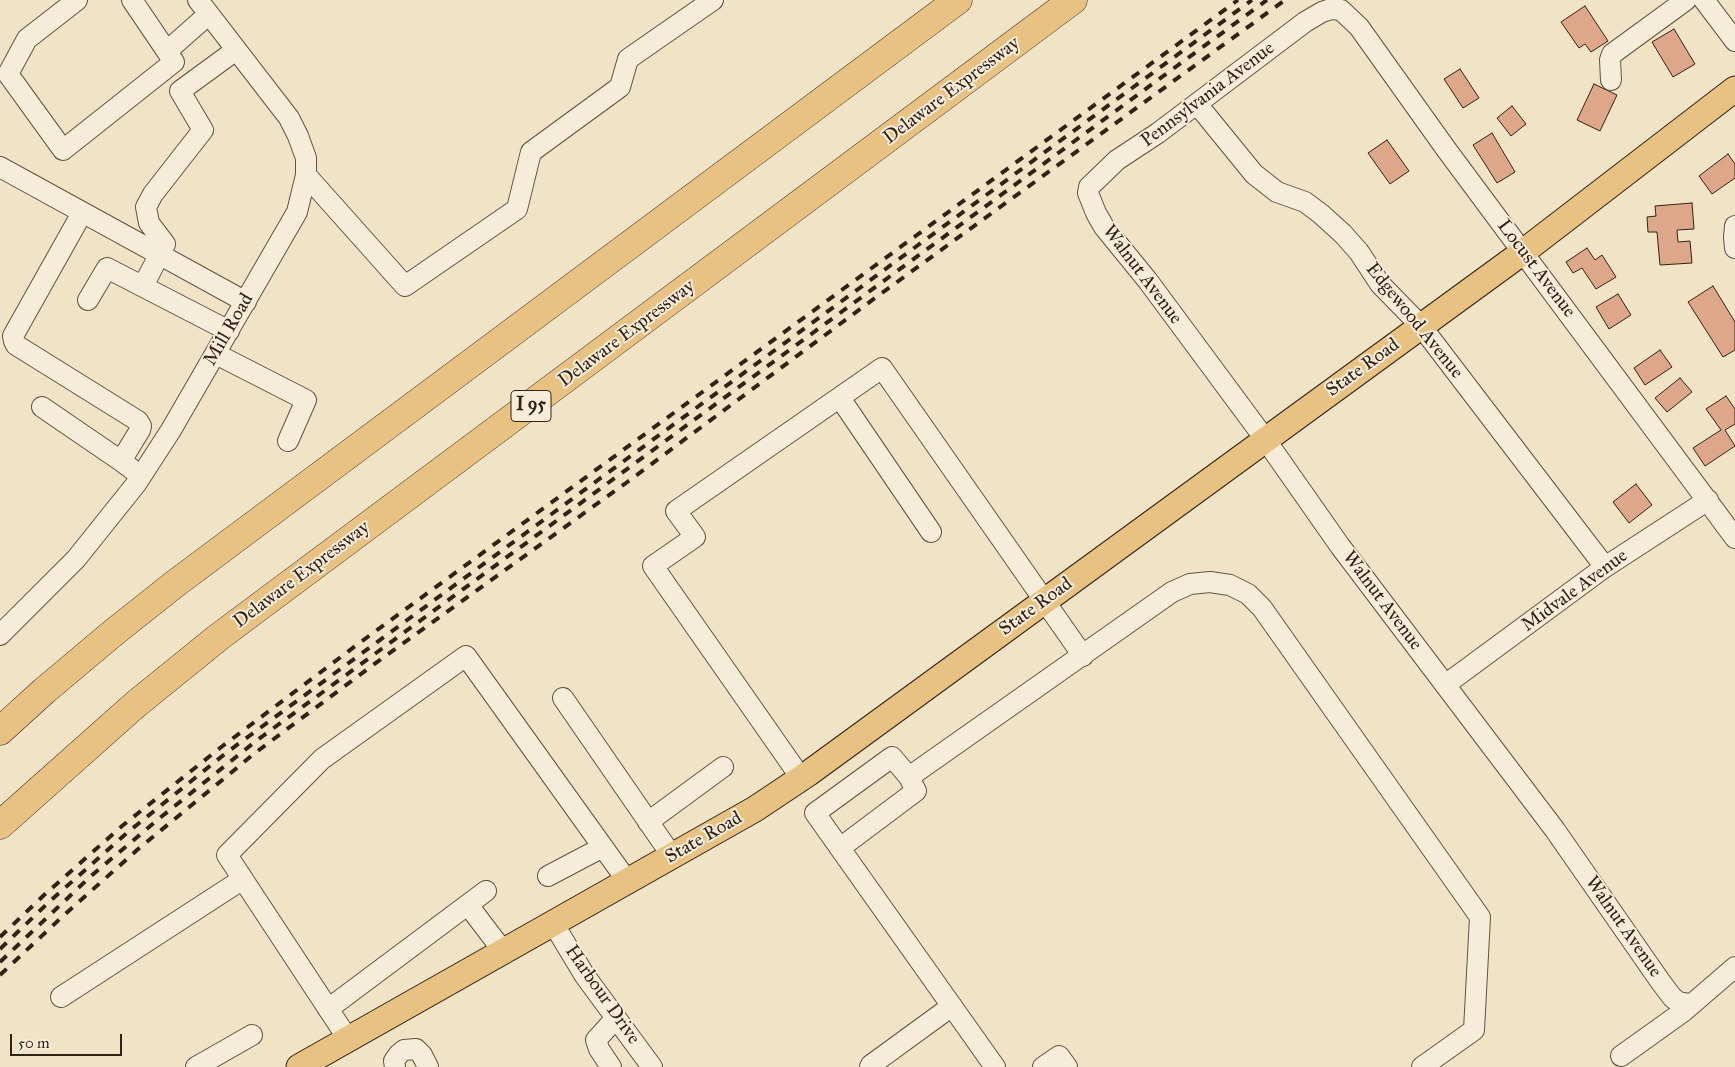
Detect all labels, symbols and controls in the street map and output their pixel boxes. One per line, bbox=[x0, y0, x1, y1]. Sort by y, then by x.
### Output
street label: Delaware Expressway bbox=[879, 32, 1025, 150]
street label: Pennsylvania Avenue bbox=[1137, 37, 1279, 153]
street label: Locust Avenue bbox=[1492, 216, 1580, 322]
street label: Walnut Avenue bbox=[1097, 221, 1187, 329]
street label: Edgewood Avenue bbox=[1360, 259, 1468, 383]
street label: Delaware Expressway bbox=[554, 275, 700, 393]
street label: Mill Road bbox=[199, 290, 259, 370]
street label: State Road bbox=[1322, 334, 1404, 402]
road number: I 95 bbox=[511, 391, 551, 422]
street label: Delaware Expressway bbox=[229, 516, 375, 634]
street label: Midvale Avenue bbox=[1518, 545, 1632, 637]
street label: Walnut Avenue bbox=[1337, 547, 1427, 655]
street label: State Road bbox=[995, 573, 1077, 641]
street label: State Road bbox=[662, 807, 746, 869]
street label: Walnut Avenue bbox=[1580, 872, 1666, 982]
street label: Harbour Drive bbox=[559, 941, 645, 1049]
scale bar bbox=[12, 1024, 125, 1056]
text: 50 m bbox=[18, 1034, 50, 1052]

